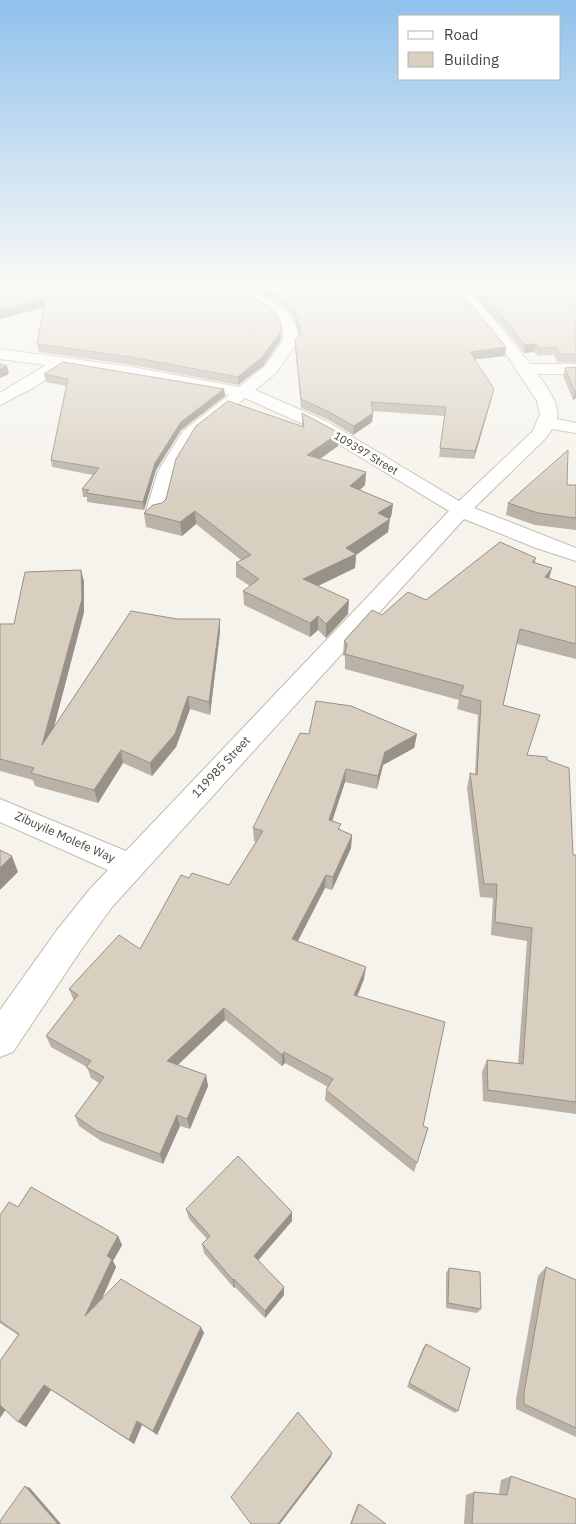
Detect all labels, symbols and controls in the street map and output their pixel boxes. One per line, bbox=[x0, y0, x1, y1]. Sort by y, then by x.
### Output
legend bbox=[398, 15, 561, 80]
text: Road bbox=[444, 25, 479, 44]
text: Building bbox=[444, 50, 499, 69]
street label: 109397 Street bbox=[331, 428, 401, 478]
street label: 119985 Street bbox=[188, 733, 253, 801]
street label: Zibuyile Molefe Way bbox=[13, 808, 118, 865]

